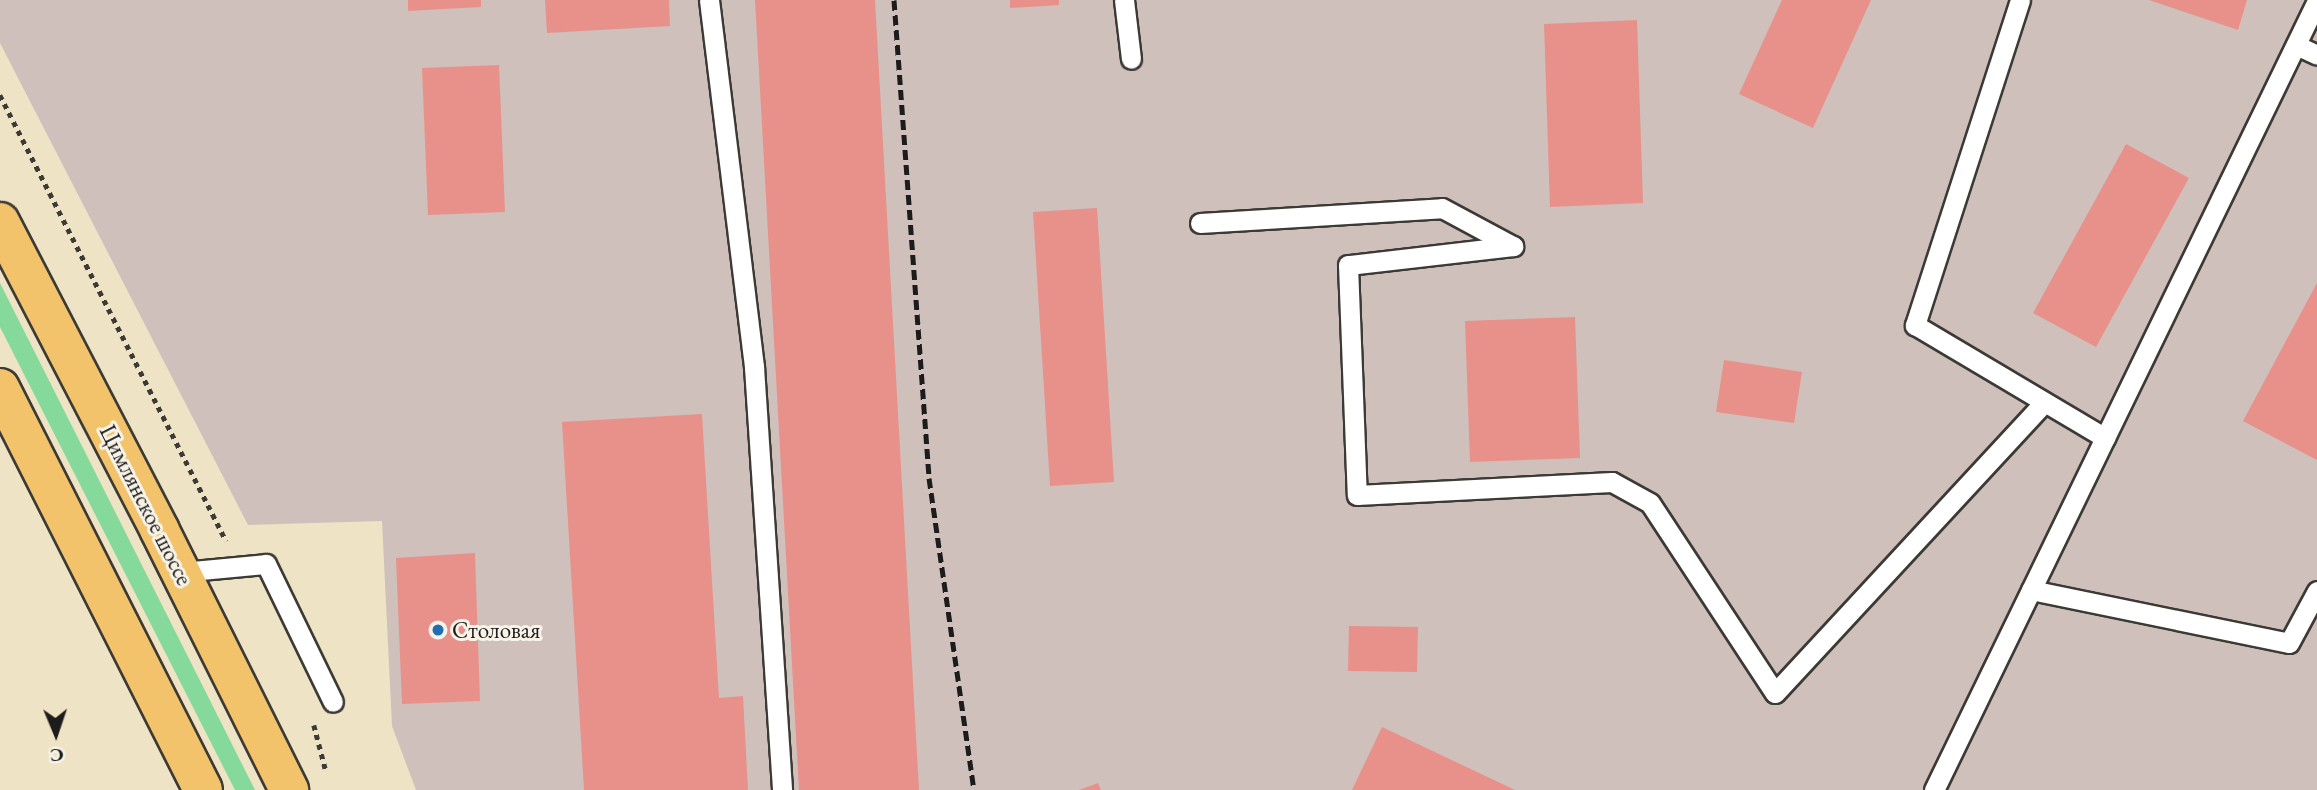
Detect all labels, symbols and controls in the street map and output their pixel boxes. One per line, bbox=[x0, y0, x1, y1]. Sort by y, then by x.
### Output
street label: Цимлянское шоссе bbox=[94, 420, 198, 590]
place label: Столовая bbox=[452, 616, 540, 644]
marker: Столовая bbox=[430, 622, 446, 638]
north arrow bbox=[21, 699, 91, 769]
text: С bbox=[50, 743, 64, 768]

